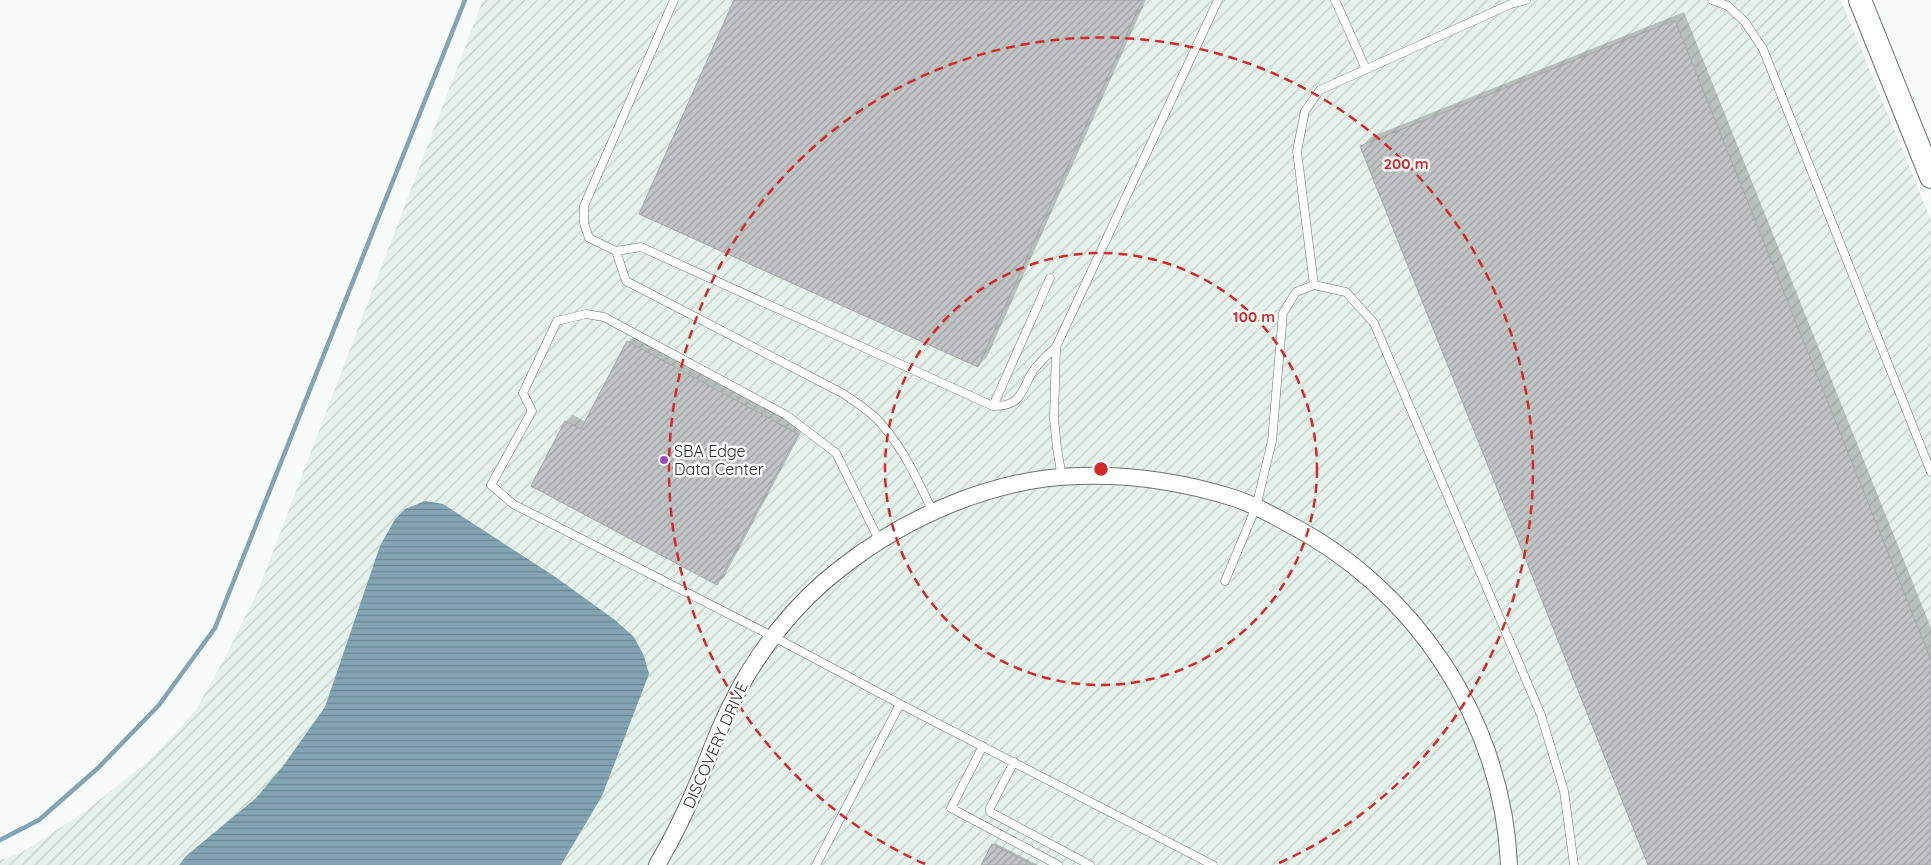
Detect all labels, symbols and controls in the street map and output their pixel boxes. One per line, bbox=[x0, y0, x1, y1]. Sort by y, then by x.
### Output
text: 200 m bbox=[1384, 154, 1429, 173]
text: 100 m bbox=[1233, 307, 1275, 326]
place label: SBA Edge Data Center bbox=[674, 441, 764, 479]
marker: SBA Edge Data Center bbox=[658, 454, 670, 466]
centre of rings bbox=[1092, 460, 1110, 478]
street label: DISCOVERY DRIVE bbox=[678, 679, 752, 811]

